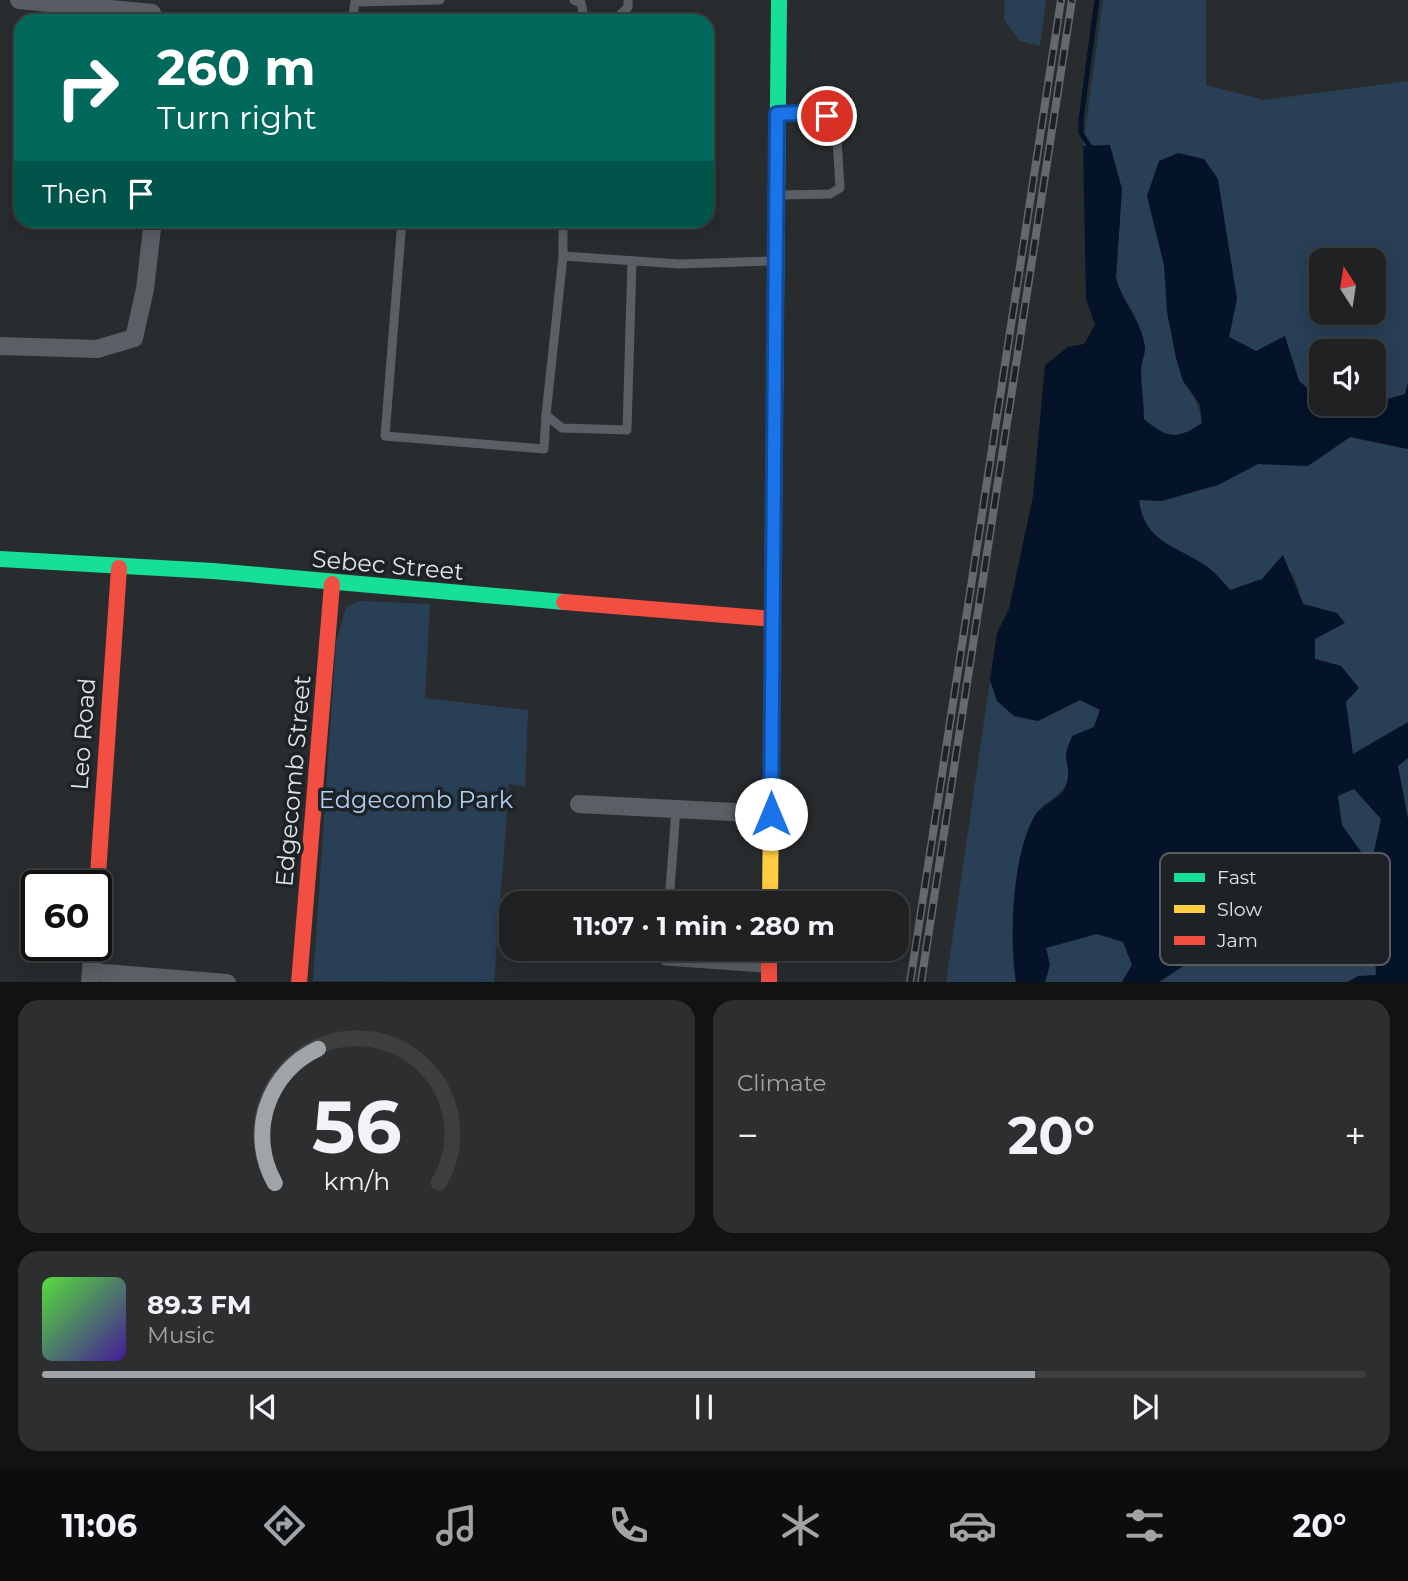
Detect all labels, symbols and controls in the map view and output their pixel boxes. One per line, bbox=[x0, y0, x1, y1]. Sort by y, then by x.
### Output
text: 260 m bbox=[157, 38, 316, 97]
icon: right bbox=[42, 42, 133, 133]
pin bbox=[797, 86, 857, 146]
icon: arrive bbox=[808, 97, 846, 135]
text: Turn right bbox=[157, 98, 317, 137]
icon: arrive bbox=[122, 175, 160, 213]
text: Then bbox=[42, 178, 108, 210]
north arrow bbox=[1309, 248, 1386, 326]
map controls bbox=[1309, 248, 1386, 416]
button: sound bbox=[1309, 339, 1386, 416]
street label: Sebec Street bbox=[311, 544, 465, 586]
street label: Edgecomb Street bbox=[269, 674, 317, 888]
street label: Leo Road bbox=[65, 677, 101, 791]
position arrow bbox=[734, 777, 808, 851]
park label: Edgecomb Park bbox=[319, 785, 514, 814]
legend bbox=[1160, 853, 1390, 965]
text: Fast bbox=[1217, 866, 1257, 889]
speed limit sign: 60 bbox=[21, 870, 112, 961]
text: Slow bbox=[1217, 898, 1262, 921]
text: 11:07 · 1 min · 280 m bbox=[573, 910, 835, 942]
text: Jam bbox=[1216, 929, 1258, 952]
text: Climate bbox=[737, 1069, 826, 1097]
text: 56 bbox=[312, 1083, 401, 1171]
text: 20° bbox=[1008, 1104, 1095, 1167]
text: − bbox=[737, 1112, 759, 1159]
text: + bbox=[1344, 1112, 1366, 1159]
text: km/h bbox=[323, 1165, 390, 1195]
text: 89.3 FM bbox=[147, 1289, 252, 1321]
text: Music bbox=[147, 1321, 215, 1349]
icon: previous bbox=[244, 1388, 282, 1426]
icon: pause bbox=[685, 1388, 723, 1426]
icon: next bbox=[1126, 1388, 1164, 1426]
icon: directions bbox=[260, 1501, 309, 1550]
icon: music bbox=[432, 1501, 481, 1550]
icon: phone bbox=[604, 1501, 653, 1550]
icon: climate bbox=[776, 1501, 825, 1550]
icon: car bbox=[948, 1501, 997, 1550]
icon: filters bbox=[1120, 1501, 1169, 1550]
text: 11:06 bbox=[62, 1506, 137, 1545]
text: 20° bbox=[1292, 1506, 1346, 1545]

